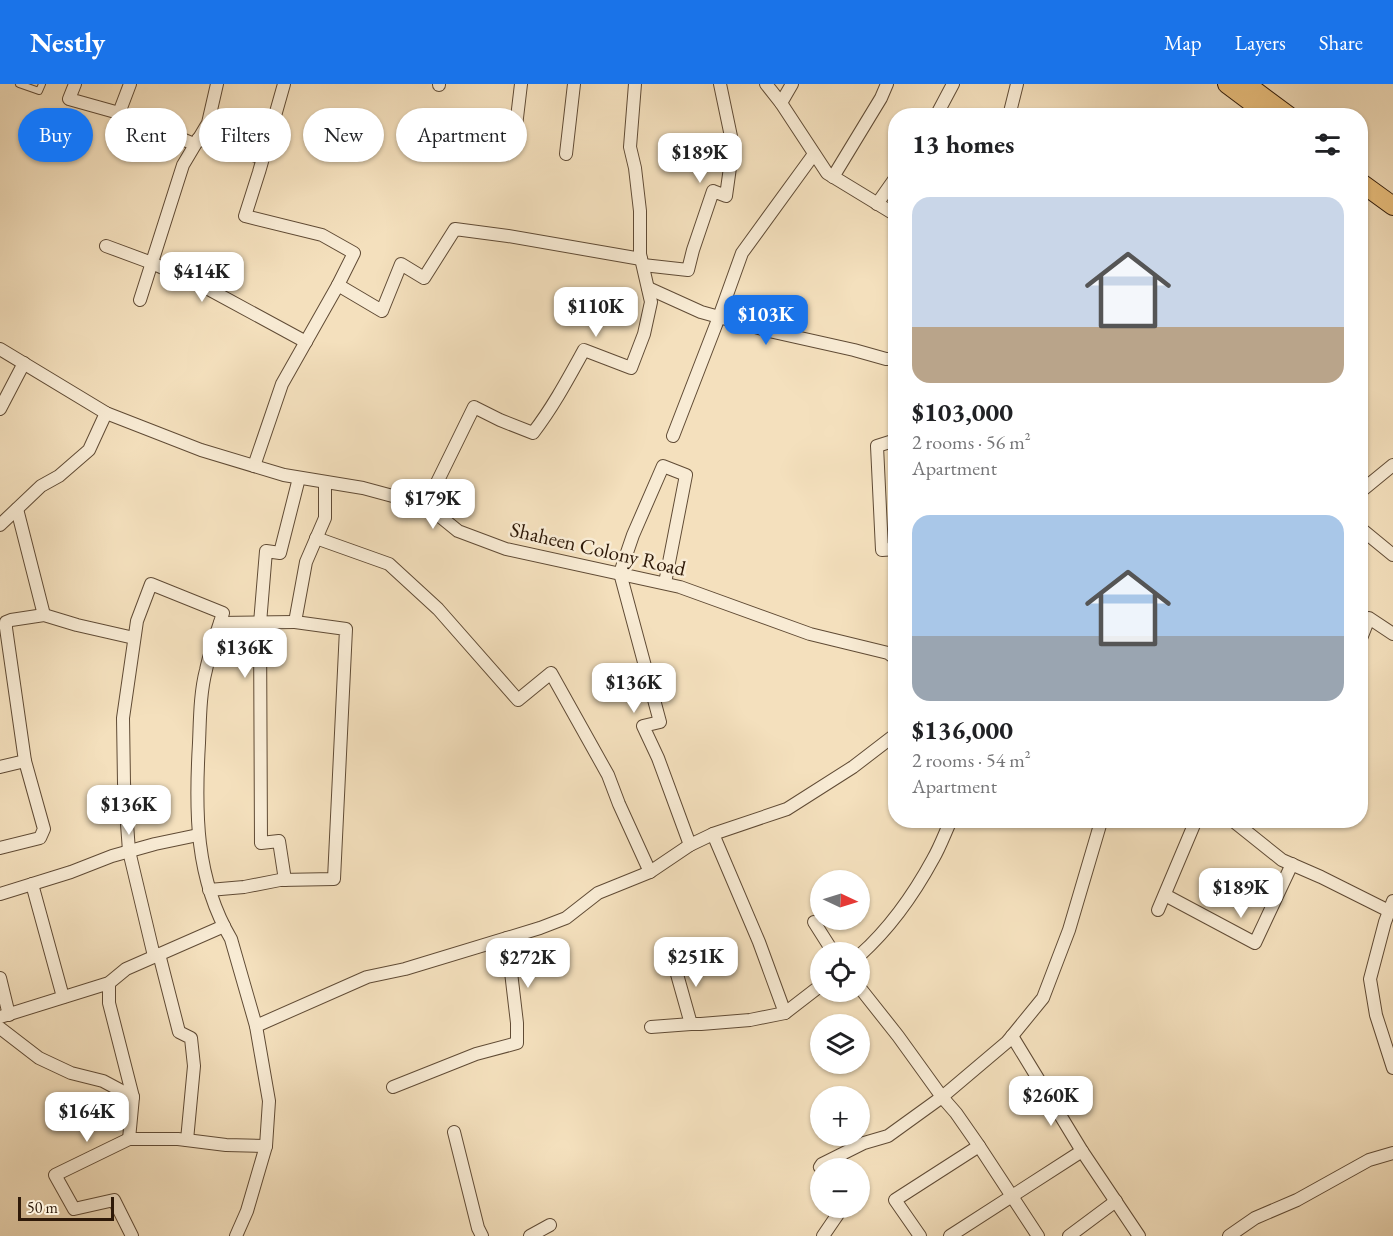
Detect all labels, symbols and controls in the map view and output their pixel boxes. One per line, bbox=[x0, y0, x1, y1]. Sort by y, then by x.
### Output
text: Nestly bbox=[30, 24, 105, 60]
text: Map bbox=[1164, 29, 1202, 56]
text: Layers bbox=[1235, 29, 1286, 56]
text: Share bbox=[1319, 29, 1363, 56]
chip: Buy bbox=[18, 108, 93, 162]
chip: Rent bbox=[105, 108, 187, 162]
chip: Filters bbox=[199, 108, 291, 162]
chip: New bbox=[303, 108, 384, 162]
chip: Apartment bbox=[396, 108, 527, 162]
text: 13 homes bbox=[912, 127, 1014, 161]
icon: filters bbox=[1311, 128, 1344, 161]
pin: $189K bbox=[658, 133, 742, 184]
text: $189K bbox=[672, 139, 728, 165]
icon: home bbox=[1074, 236, 1182, 344]
pin: $414K bbox=[160, 252, 244, 303]
text: $414K bbox=[174, 258, 230, 284]
pin: $110K bbox=[554, 287, 638, 338]
text: $110K bbox=[568, 293, 624, 319]
pin: $103K bbox=[724, 295, 808, 346]
text: $103K bbox=[738, 301, 794, 327]
text: $103,000 bbox=[912, 395, 1013, 429]
text: 2 rooms · 56 m² bbox=[912, 429, 1031, 455]
text: Apartment bbox=[912, 455, 997, 481]
pin: $179K bbox=[391, 479, 475, 530]
text: $179K bbox=[405, 485, 461, 511]
street label: Shaheen Colony Road bbox=[508, 515, 689, 582]
icon: home bbox=[1074, 554, 1182, 662]
pin: $136K bbox=[203, 628, 287, 679]
text: $136K bbox=[217, 634, 273, 660]
pin: $136K bbox=[592, 663, 676, 714]
text: $136K bbox=[606, 669, 662, 695]
text: $136,000 bbox=[912, 713, 1013, 747]
text: 2 rooms · 54 m² bbox=[912, 747, 1031, 773]
text: Apartment bbox=[912, 773, 997, 799]
pin: $136K bbox=[87, 785, 171, 836]
text: $136K bbox=[101, 791, 157, 817]
pin: $189K bbox=[1199, 868, 1283, 919]
north arrow bbox=[810, 870, 870, 930]
map controls bbox=[810, 870, 870, 1218]
text: $189K bbox=[1213, 874, 1269, 900]
pin: $251K bbox=[654, 937, 738, 988]
pin: $272K bbox=[486, 938, 570, 989]
button: locate bbox=[810, 942, 870, 1002]
text: $251K bbox=[668, 943, 724, 969]
text: $272K bbox=[500, 944, 556, 970]
button: layers bbox=[810, 1014, 870, 1074]
pin: $260K bbox=[1009, 1076, 1093, 1127]
text: $260K bbox=[1023, 1082, 1079, 1108]
button: + bbox=[810, 1086, 870, 1146]
pin: $164K bbox=[45, 1092, 129, 1143]
text: $164K bbox=[59, 1098, 115, 1124]
button: − bbox=[810, 1158, 870, 1218]
scale bar bbox=[18, 1194, 114, 1222]
text: 50 m bbox=[27, 1197, 58, 1218]

